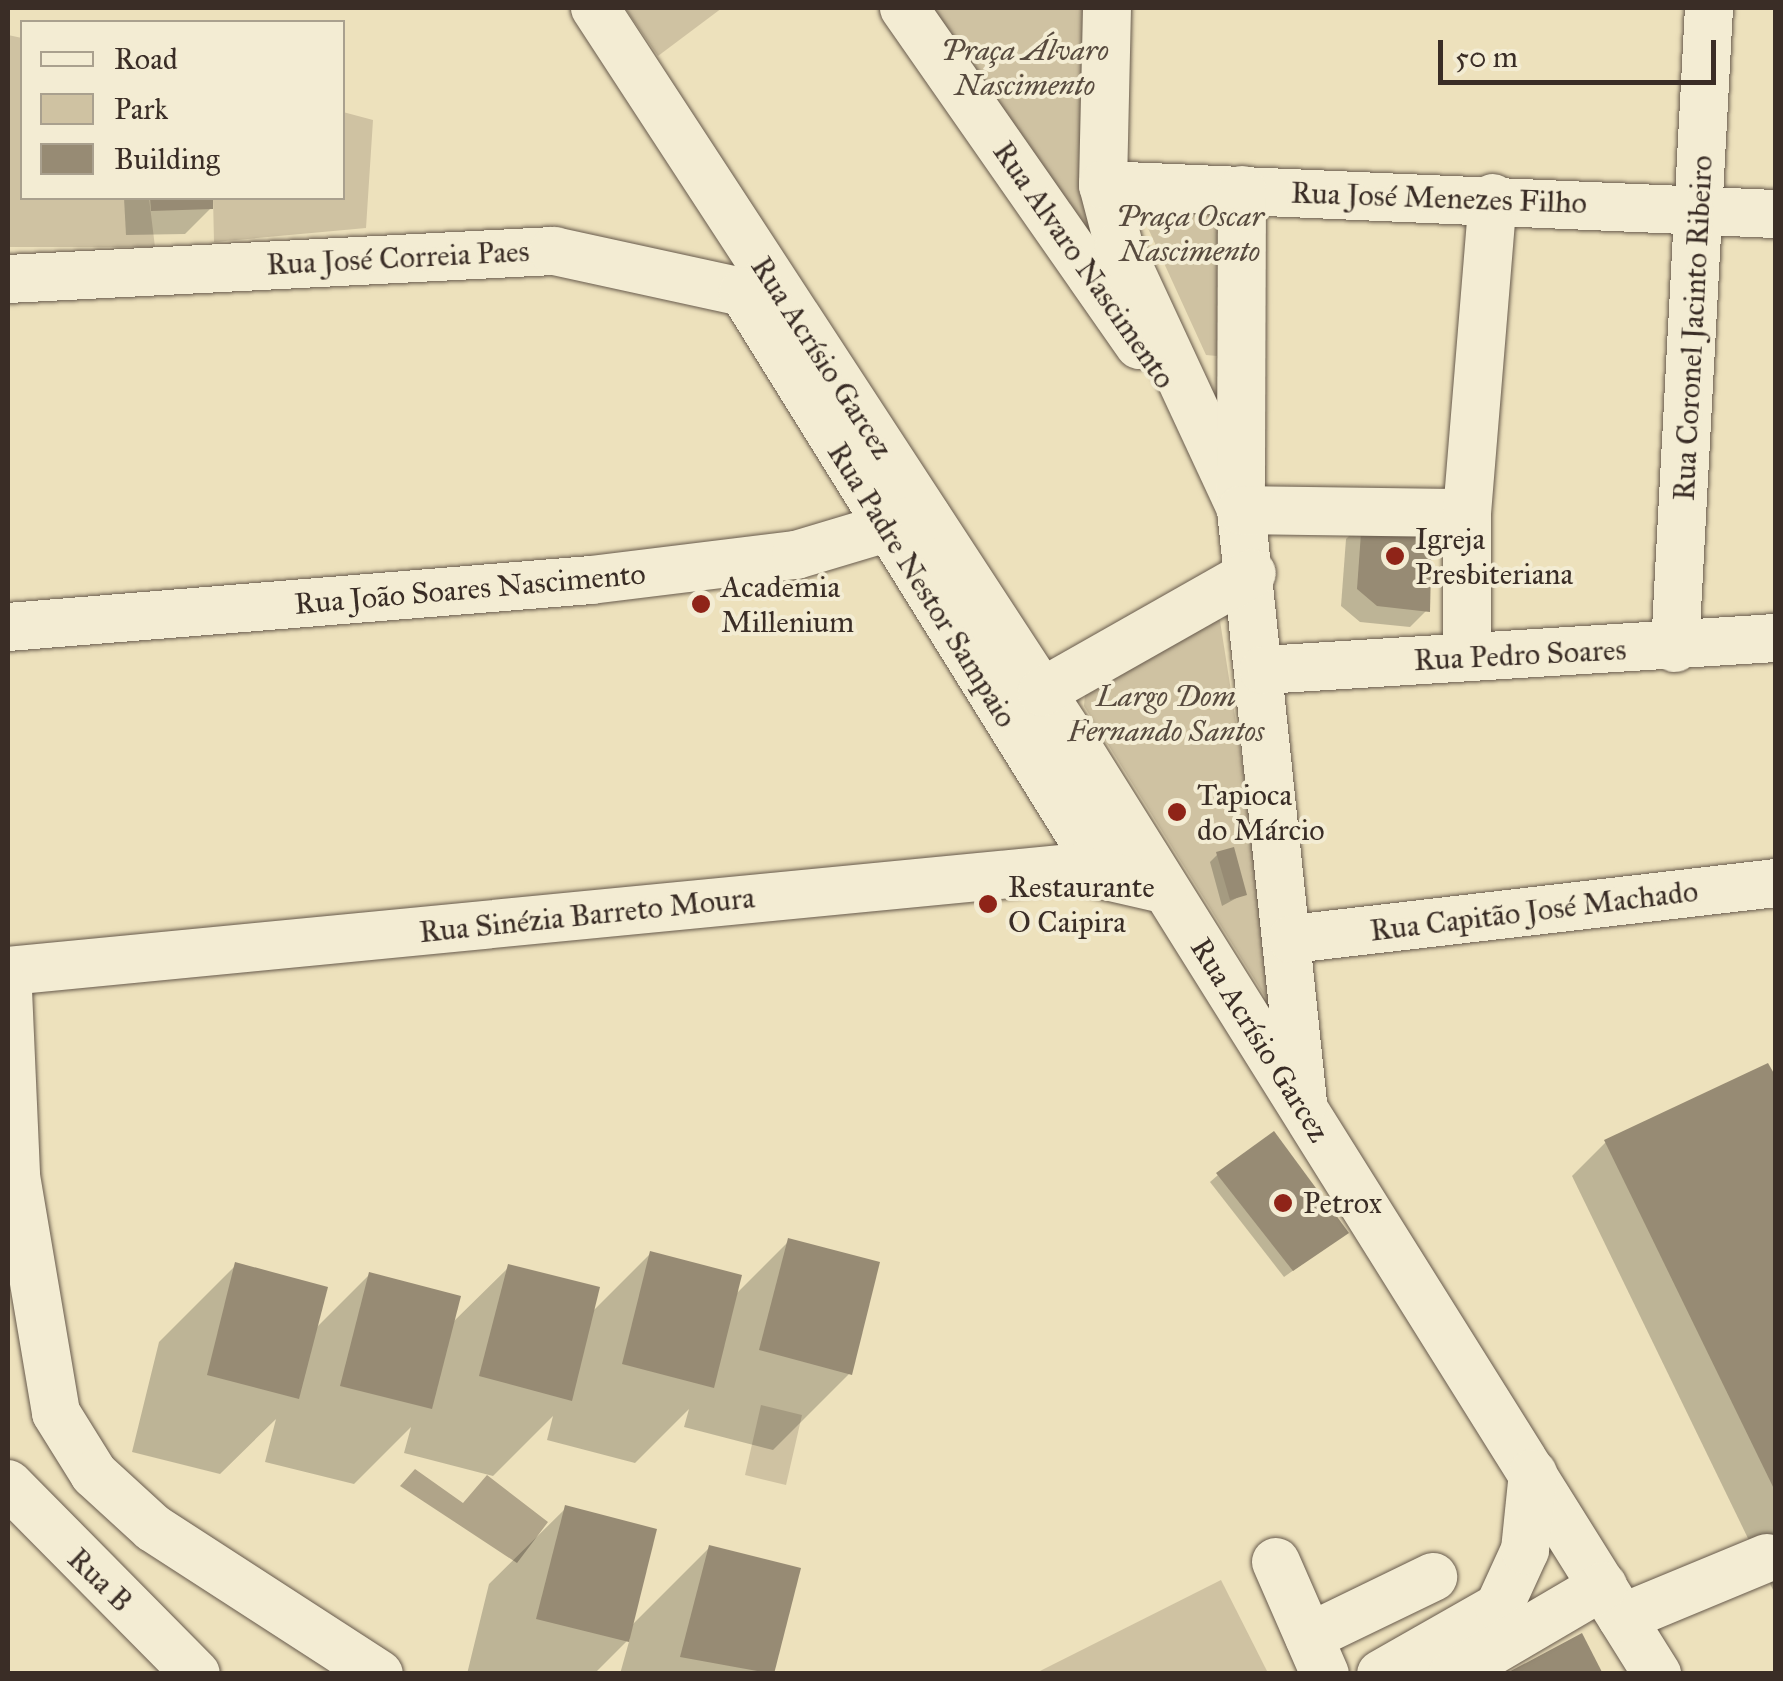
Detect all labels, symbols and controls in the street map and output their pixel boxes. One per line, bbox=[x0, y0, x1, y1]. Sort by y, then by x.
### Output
legend bbox=[20, 20, 345, 200]
scale bar bbox=[1443, 20, 1720, 82]
park label: Praça Álvaro Nascimento bbox=[941, 32, 1109, 102]
text: 50 m bbox=[1455, 39, 1518, 75]
text: Road bbox=[114, 41, 178, 77]
text: Park bbox=[114, 91, 168, 127]
street label: Rua Alvaro Nascimento bbox=[985, 135, 1183, 395]
text: Building bbox=[114, 141, 220, 177]
street label: Rua Coronel Jacinto Ribeiro bbox=[1666, 154, 1720, 502]
street label: Rua José Menezes Filho bbox=[1290, 175, 1588, 221]
park label: Praça Oscar Nascimento bbox=[1116, 198, 1264, 268]
street label: Rua José Correia Paes bbox=[266, 233, 530, 283]
street label: Rua Acrísio Garcez bbox=[743, 250, 901, 466]
street label: Rua Padre Nestor Sampaio bbox=[820, 436, 1024, 734]
place label: Igreja Presbiteriana bbox=[1415, 521, 1573, 592]
marker: Igreja Presbiteriana bbox=[1384, 545, 1406, 567]
street label: Rua João Soares Nascimento bbox=[293, 556, 647, 622]
place label: Academia Millenium bbox=[721, 569, 854, 640]
marker: Academia Millenium bbox=[690, 593, 712, 615]
street label: Rua Pedro Soares bbox=[1413, 631, 1627, 679]
park label: Largo Dom Fernando Santos bbox=[1067, 678, 1265, 748]
place label: Tapioca do Márcio bbox=[1197, 777, 1325, 848]
marker: Tapioca do Márcio bbox=[1166, 801, 1188, 823]
place label: Restaurante O Caipira bbox=[1008, 869, 1155, 940]
street label: Rua Capitão José Machado bbox=[1368, 873, 1700, 949]
street label: Rua Sinézia Barreto Moura bbox=[418, 879, 756, 951]
marker: Restaurante O Caipira bbox=[977, 893, 999, 915]
street label: Rua Acrísio Garcez bbox=[1183, 931, 1337, 1149]
place label: Petrox bbox=[1303, 1185, 1382, 1221]
marker: Petrox bbox=[1272, 1192, 1294, 1214]
street label: Rua B bbox=[60, 1541, 140, 1619]

